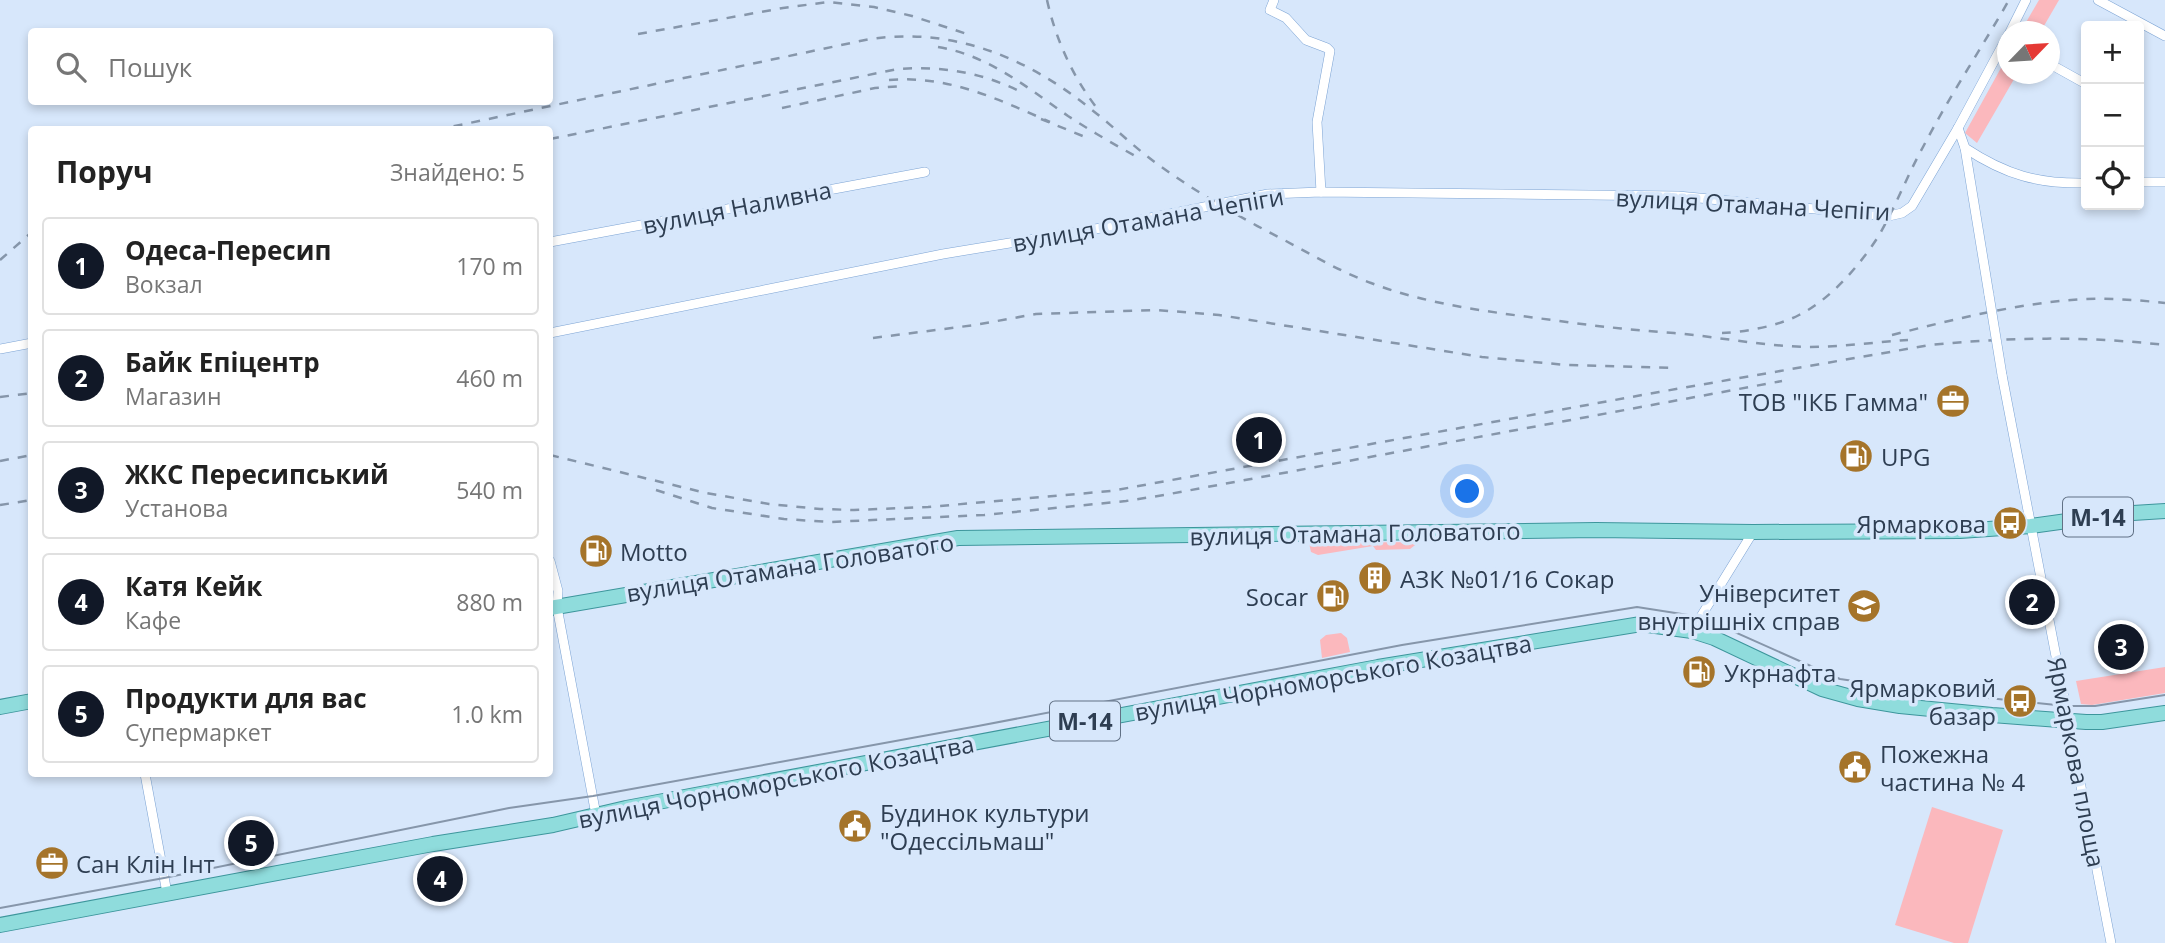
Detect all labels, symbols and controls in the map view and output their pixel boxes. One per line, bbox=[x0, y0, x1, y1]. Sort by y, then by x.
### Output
north arrow bbox=[1997, 21, 2060, 84]
map controls bbox=[2081, 21, 2144, 210]
button: + bbox=[2081, 21, 2144, 84]
search box bbox=[28, 28, 553, 105]
icon: search bbox=[52, 48, 90, 86]
text: Пошук bbox=[108, 49, 192, 85]
button: − bbox=[2081, 84, 2144, 147]
button: locate bbox=[2081, 147, 2144, 210]
text: Поруч bbox=[56, 151, 153, 192]
text: Знайдено: 5 bbox=[390, 156, 525, 188]
street label: вулиця Наливна bbox=[640, 173, 834, 241]
street label: вулиця Отамана Чепіги bbox=[1010, 179, 1286, 259]
street label: вулиця Отамана Чепіги bbox=[1615, 180, 1891, 228]
text: Одеса-Пересип bbox=[125, 232, 331, 268]
text: 1 bbox=[74, 250, 88, 282]
text: 170 m bbox=[456, 250, 523, 282]
text: Вокзал bbox=[125, 268, 203, 300]
text: Байк Епіцентр bbox=[125, 344, 320, 380]
text: 2 bbox=[74, 362, 88, 394]
text: 460 m bbox=[456, 362, 523, 394]
text: Магазин bbox=[125, 380, 221, 412]
office icon: ТОВ "ІКБ Гамма" bbox=[1934, 382, 1972, 420]
place label: ТОВ "ІКБ Гамма" bbox=[1739, 385, 1928, 418]
pin: 1 bbox=[1236, 414, 1282, 466]
fuel station icon: UPG bbox=[1837, 437, 1875, 475]
place label: UPG bbox=[1881, 440, 1930, 473]
text: ЖКС Пересипський bbox=[125, 456, 389, 492]
text: 3 bbox=[74, 474, 88, 506]
text: 540 m bbox=[456, 474, 523, 506]
your location bbox=[1450, 474, 1484, 508]
text: Установа bbox=[125, 492, 228, 524]
road number: М-14 bbox=[2063, 498, 2133, 537]
bus stop icon: Ярмаркова bbox=[1991, 504, 2029, 542]
place label: Ярмаркова bbox=[1857, 507, 1986, 540]
street label: вулиця Отамана Головатого bbox=[1189, 514, 1521, 552]
street label: вулиця Отамана Головатого bbox=[624, 525, 956, 609]
fuel station icon: Motto bbox=[577, 532, 615, 570]
place label: Motto bbox=[620, 535, 688, 568]
building icon: АЗК №01/16 Сокар bbox=[1356, 559, 1394, 597]
place label: АЗК №01/16 Сокар bbox=[1400, 562, 1614, 595]
text: Катя Кейк bbox=[125, 568, 262, 604]
place label: Університет внутрішніх справ bbox=[1637, 576, 1840, 637]
pin: 2 bbox=[2009, 576, 2055, 628]
fuel station icon: Socar bbox=[1314, 577, 1352, 615]
place label: Socar bbox=[1246, 580, 1308, 613]
text: 4 bbox=[74, 586, 88, 618]
text: 880 m bbox=[456, 586, 523, 618]
school or university icon: Університет внутрішніх справ bbox=[1845, 587, 1883, 625]
text: Кафе bbox=[125, 604, 181, 636]
pin: 3 bbox=[2098, 621, 2144, 673]
street label: вулиця Чорноморського Козацтва bbox=[1132, 626, 1534, 728]
fuel station icon: Укрнафта bbox=[1680, 653, 1718, 691]
street label: Ярмаркова площа bbox=[2040, 654, 2114, 870]
place label: Укрнафта bbox=[1724, 656, 1836, 689]
place label: Ярмарковий базар bbox=[1849, 671, 1996, 732]
text: Продукти для вас bbox=[125, 680, 367, 716]
bus stop icon: Ярмарковий базар bbox=[2001, 682, 2039, 720]
text: 5 bbox=[74, 698, 88, 730]
text: 1.0 km bbox=[451, 698, 523, 730]
road number: М-14 bbox=[1050, 702, 1120, 740]
text: Супермаркет bbox=[125, 716, 272, 748]
street label: вулиця Чорноморського Козацтва bbox=[575, 726, 977, 836]
place label: Пожежна частина № 4 bbox=[1880, 737, 2025, 798]
public building icon: Пожежна частина № 4 bbox=[1836, 748, 1874, 786]
place label: Будинок культури "Одессільмаш" bbox=[880, 796, 1090, 857]
public building icon: Будинок культури "Одессільмаш" bbox=[836, 807, 874, 845]
pin: 5 bbox=[228, 817, 274, 869]
office icon: Сан Клін Інт bbox=[33, 844, 71, 882]
place label: Сан Клін Інт bbox=[76, 847, 215, 880]
pin: 4 bbox=[417, 853, 463, 905]

